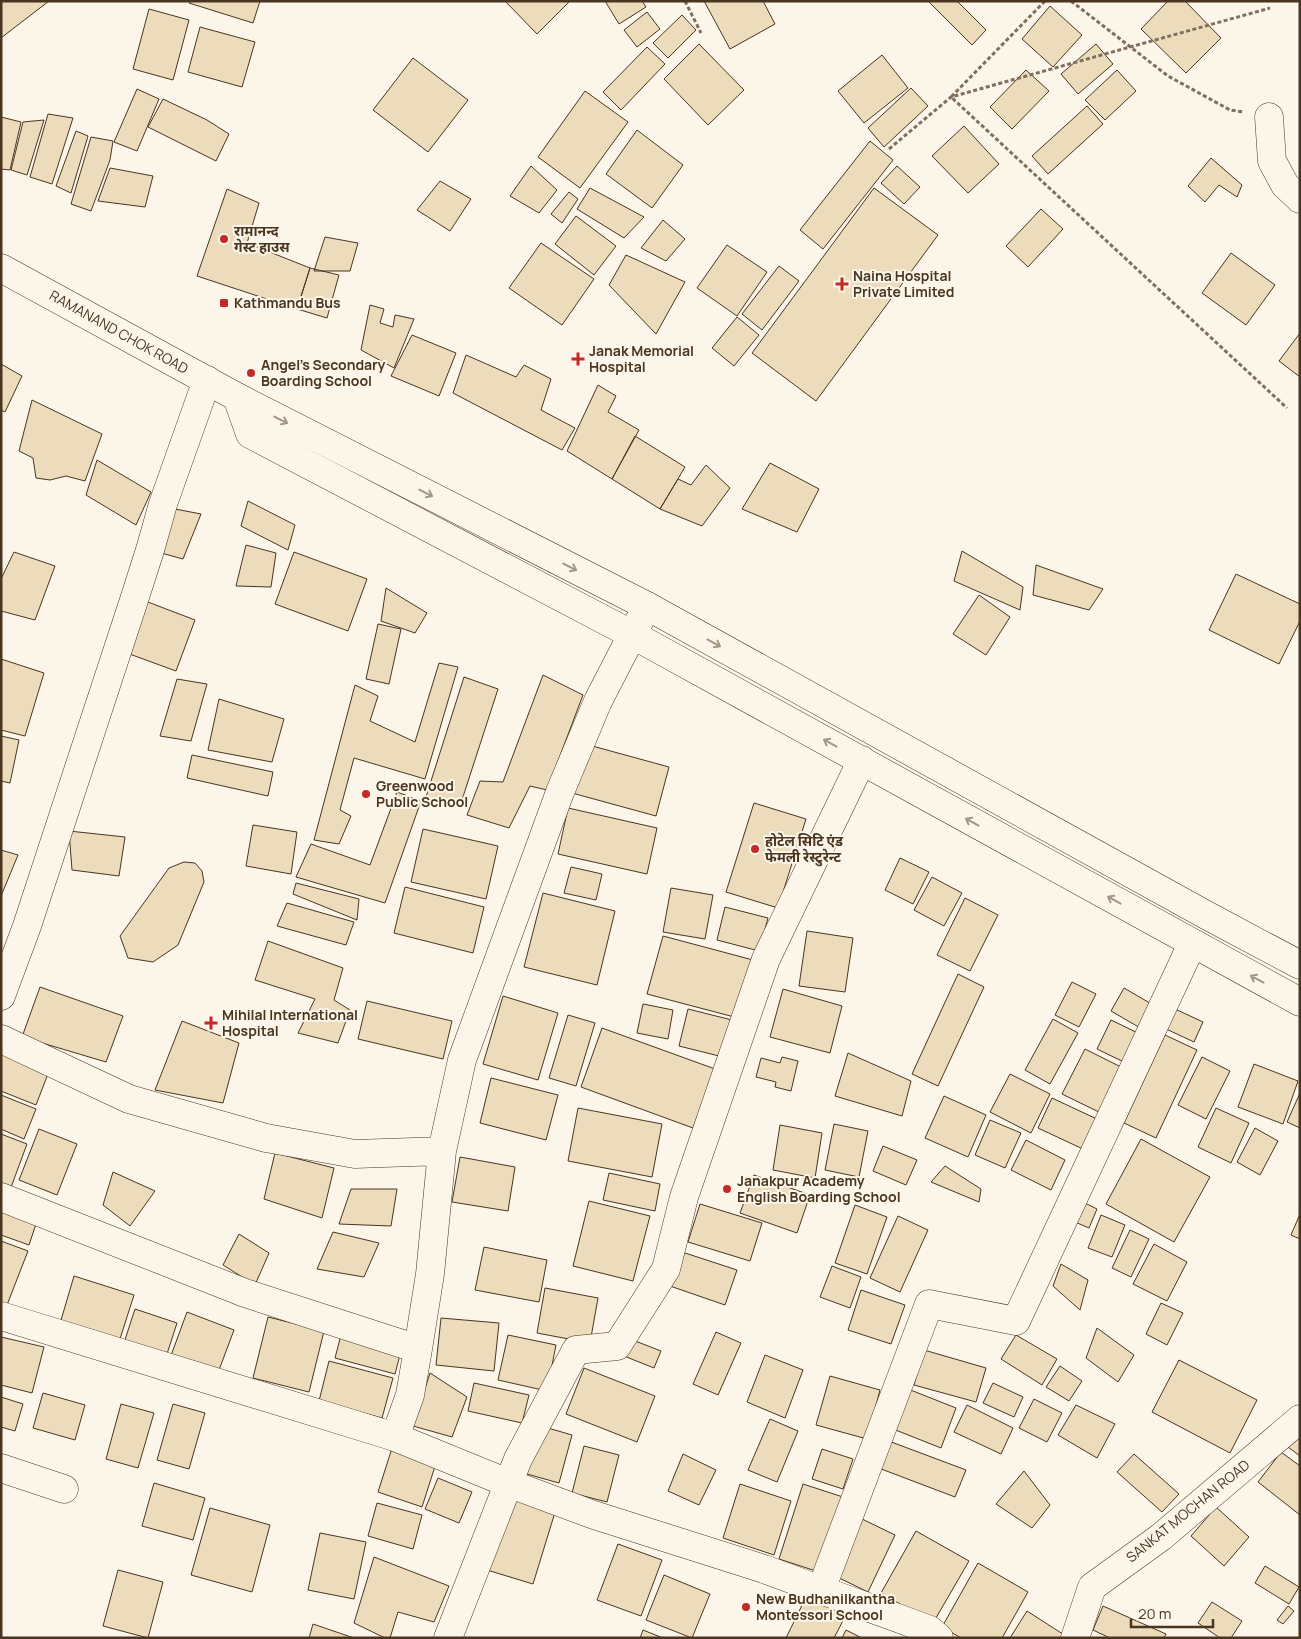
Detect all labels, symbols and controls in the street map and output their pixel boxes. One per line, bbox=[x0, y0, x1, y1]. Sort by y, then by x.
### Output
place label: रामानन्द गेस्ट हाउस bbox=[234, 221, 290, 256]
marker: रामानन्द गेस्ट हाउस bbox=[218, 233, 230, 245]
place label: Naina Hospital Private Limited bbox=[853, 266, 954, 301]
marker: Naina Hospital Private Limited bbox=[835, 277, 849, 291]
street label: RAMANAND CHOK ROAD bbox=[46, 285, 192, 378]
place label: Kathmandu Bus bbox=[234, 293, 341, 312]
marker: Kathmandu Bus bbox=[218, 297, 230, 309]
place label: Janak Memorial Hospital bbox=[589, 341, 694, 376]
marker: Janak Memorial Hospital bbox=[571, 352, 585, 366]
place label: Angel's Secondary Boarding School bbox=[261, 355, 385, 390]
marker: Angel's Secondary Boarding School bbox=[245, 367, 257, 379]
one-way arrow bbox=[273, 416, 288, 425]
one-way arrow bbox=[418, 488, 433, 498]
one-way arrow bbox=[563, 562, 578, 572]
one-way arrow bbox=[706, 638, 721, 648]
one-way arrow bbox=[823, 738, 838, 747]
place label: Greenwood Public School bbox=[376, 776, 468, 811]
marker: Greenwood Public School bbox=[360, 788, 372, 800]
one-way arrow bbox=[966, 816, 980, 826]
place label: होटेल सिटि एंड फेमली रेस्टुरेन्ट bbox=[765, 831, 844, 867]
marker: होटेल सिटि एंड फेमली रेस्टुरेन्ट bbox=[749, 843, 761, 855]
one-way arrow bbox=[1108, 895, 1122, 905]
one-way arrow bbox=[1250, 973, 1265, 983]
place label: Mihilal International Hospital bbox=[222, 1005, 358, 1040]
marker: Mihilal International Hospital bbox=[204, 1016, 218, 1030]
place label: Janakpur Academy English Boarding School bbox=[737, 1171, 901, 1206]
marker: Janakpur Academy English Boarding School bbox=[721, 1183, 733, 1195]
street label: SANKAT MOCHAN ROAD bbox=[1122, 1455, 1253, 1566]
place label: New Budhanilkantha Montessori School bbox=[756, 1589, 895, 1624]
scale bar bbox=[1131, 1596, 1214, 1628]
marker: New Budhanilkantha Montessori School bbox=[740, 1601, 752, 1613]
text: 20 m bbox=[1138, 1603, 1171, 1624]

